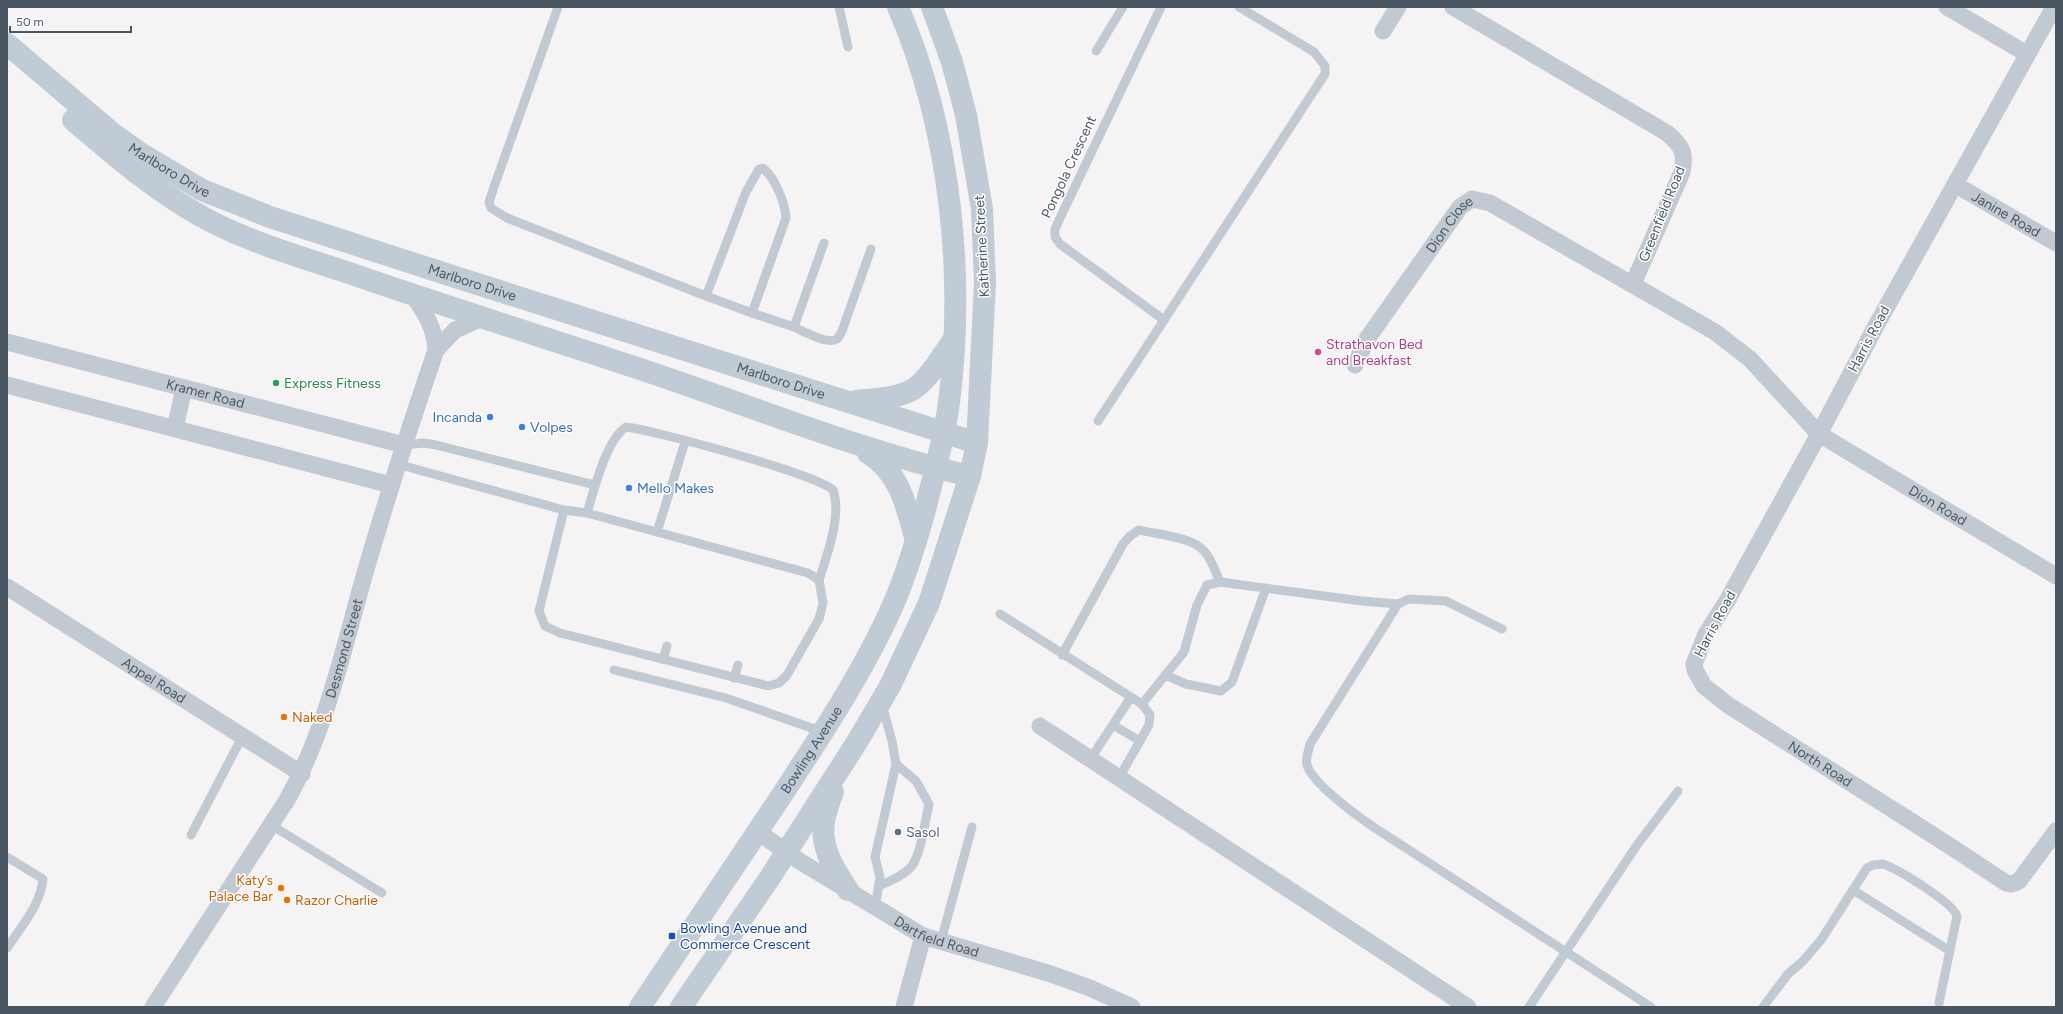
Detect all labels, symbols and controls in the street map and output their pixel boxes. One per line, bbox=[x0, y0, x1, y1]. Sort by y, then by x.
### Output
scale bar bbox=[10, 8, 131, 34]
text: 50 m bbox=[16, 15, 44, 29]
street label: Pongola Crescent bbox=[1038, 113, 1100, 221]
street label: Marlboro Drive bbox=[125, 139, 213, 201]
street label: Greenfield Road bbox=[1635, 164, 1689, 264]
street label: Janine Road bbox=[1969, 188, 2044, 241]
street label: Dion Close bbox=[1422, 192, 1476, 256]
street label: Katherine Street bbox=[971, 194, 993, 298]
street label: Marlboro Drive bbox=[426, 260, 519, 305]
street label: Harris Road bbox=[1844, 303, 1894, 375]
place label: Strathavon Bed and Breakfast bbox=[1326, 336, 1423, 369]
marker: Strathavon Bed and Breakfast bbox=[1313, 347, 1323, 357]
street label: Marlboro Drive bbox=[735, 359, 828, 403]
street label: Kramer Road bbox=[164, 375, 246, 412]
place label: Express Fitness bbox=[284, 375, 381, 392]
marker: Express Fitness bbox=[271, 378, 281, 388]
place label: Incanda bbox=[433, 409, 482, 426]
marker: Incanda bbox=[485, 412, 495, 422]
place label: Volpes bbox=[530, 419, 573, 436]
marker: Volpes bbox=[517, 422, 527, 432]
place label: Mello Makes bbox=[637, 480, 714, 497]
street label: Dion Road bbox=[1906, 481, 1970, 529]
marker: Mello Makes bbox=[624, 483, 634, 493]
street label: Harris Road bbox=[1690, 588, 1740, 660]
street label: Desmond Street bbox=[322, 597, 366, 700]
street label: Appel Road bbox=[119, 654, 189, 707]
street label: Bowling Avenue bbox=[777, 703, 846, 797]
place label: Naked bbox=[292, 709, 332, 726]
marker: Naked bbox=[279, 712, 289, 722]
street label: North Road bbox=[1785, 737, 1856, 790]
place label: Sasol bbox=[906, 824, 939, 841]
marker: Sasol bbox=[893, 827, 903, 837]
place label: Katy’s Palace Bar bbox=[209, 872, 273, 905]
marker: Katy’s Palace Bar bbox=[276, 883, 286, 893]
place label: Razor Charlie bbox=[295, 892, 378, 909]
marker: Razor Charlie bbox=[282, 895, 292, 905]
street label: Dartfield Road bbox=[891, 912, 981, 961]
place label: Bowling Avenue and Commerce Crescent bbox=[680, 920, 810, 953]
marker: Bowling Avenue and Commerce Crescent bbox=[667, 931, 677, 941]

